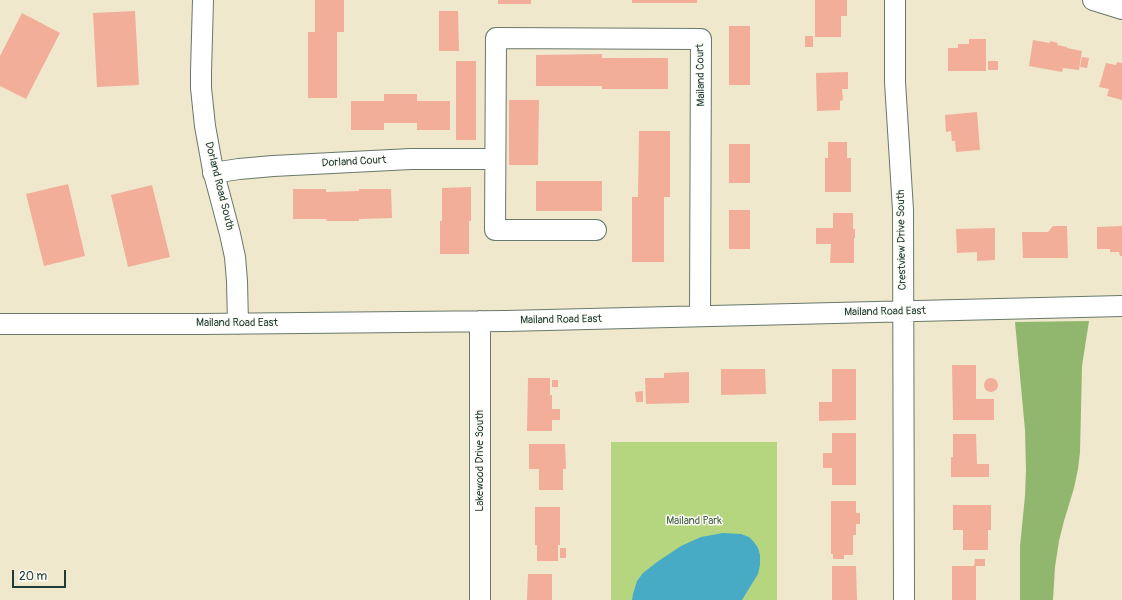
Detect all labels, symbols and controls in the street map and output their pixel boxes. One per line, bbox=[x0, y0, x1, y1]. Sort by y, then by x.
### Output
street label: Mailand Court bbox=[694, 43, 708, 107]
street label: Dorland Road South bbox=[202, 140, 236, 232]
street label: Dorland Court bbox=[321, 154, 387, 170]
street label: Crestview Drive South bbox=[895, 190, 909, 290]
street label: Mailand Road East bbox=[844, 305, 926, 319]
street label: Mailand Road East bbox=[520, 313, 602, 327]
street label: Mailand Road East bbox=[196, 316, 278, 330]
street label: Lakewood Drive South bbox=[473, 410, 487, 512]
park label: Mailand Park bbox=[666, 514, 722, 528]
scale bar bbox=[14, 562, 68, 588]
text: 20 m bbox=[19, 569, 47, 584]

